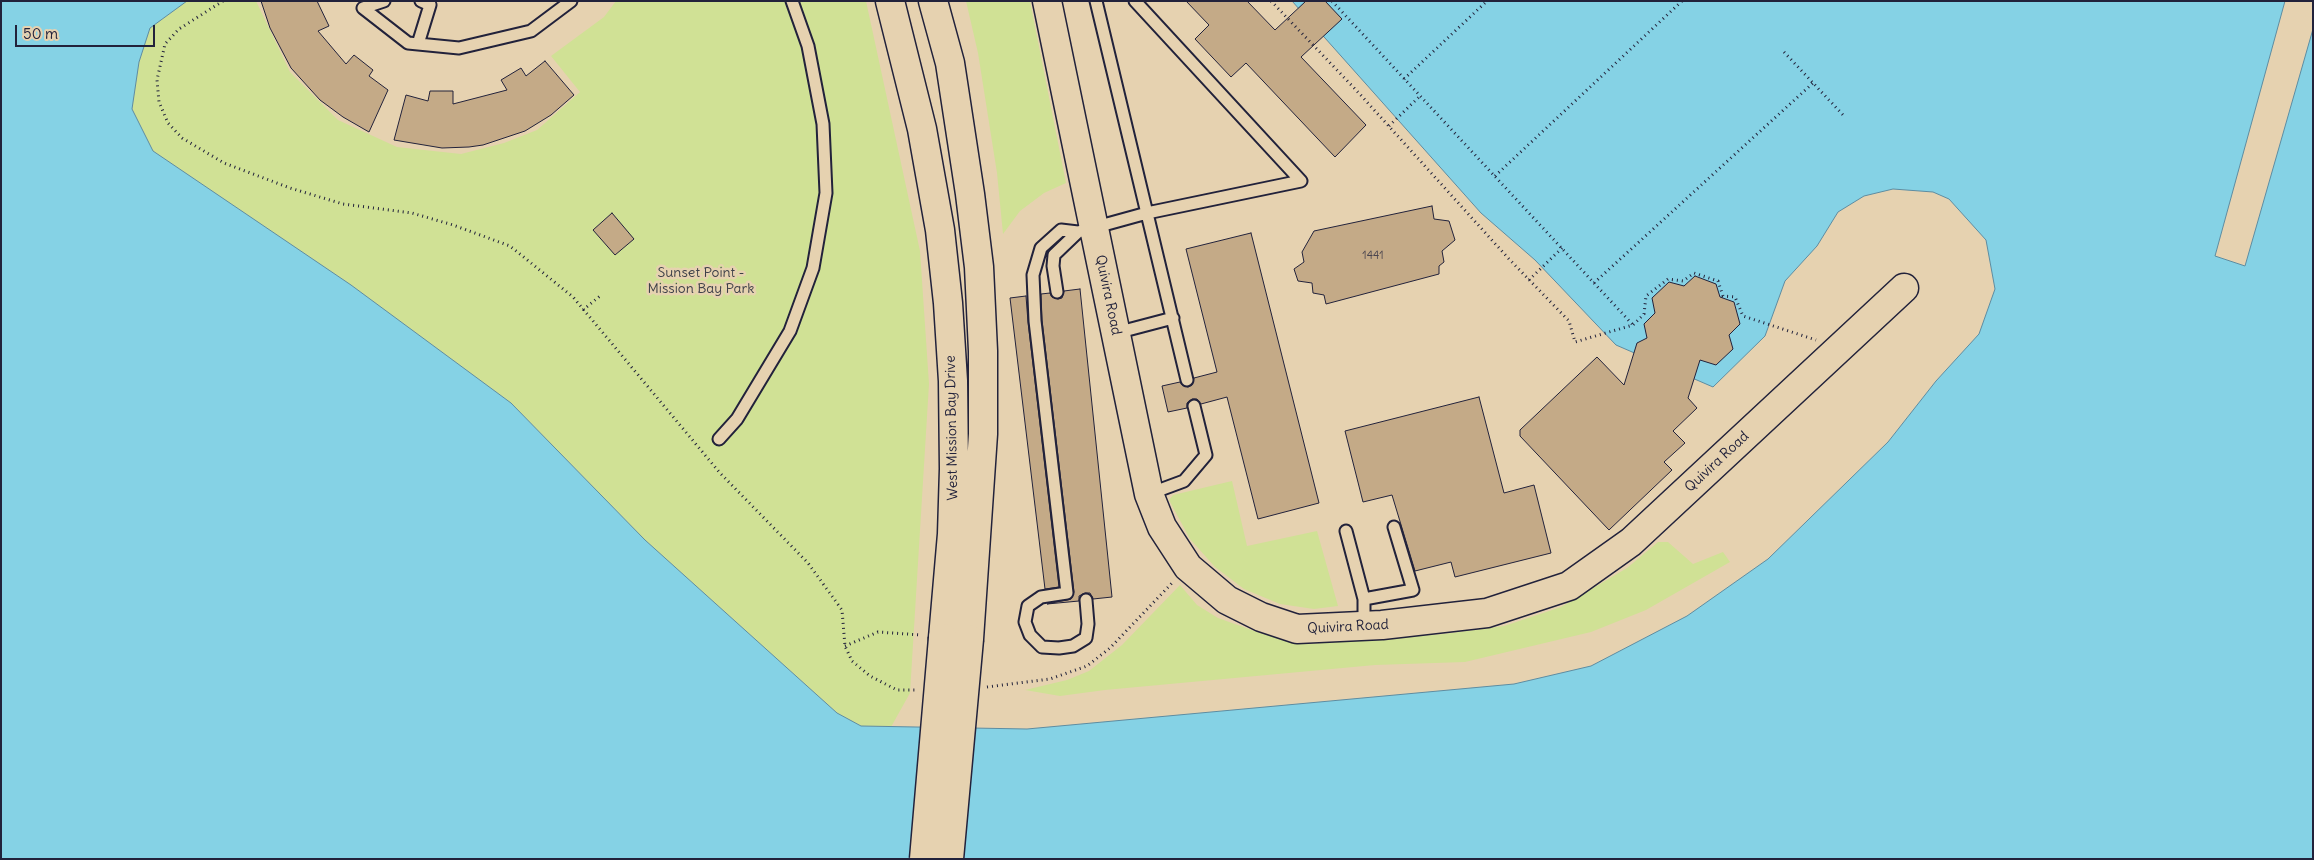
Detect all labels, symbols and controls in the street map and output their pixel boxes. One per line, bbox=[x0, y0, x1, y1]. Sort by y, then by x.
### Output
scale bar bbox=[18, 15, 158, 47]
text: 50 m bbox=[23, 24, 58, 43]
house number: 1441 bbox=[1362, 249, 1384, 263]
street label: Quivira Road bbox=[1091, 253, 1125, 337]
park label: Sunset Point - Mission Bay Park bbox=[648, 265, 754, 298]
street label: West Mission Bay Drive bbox=[942, 355, 962, 501]
street label: Quivira Road bbox=[1681, 428, 1753, 496]
street label: Quivira Road bbox=[1307, 616, 1389, 638]

